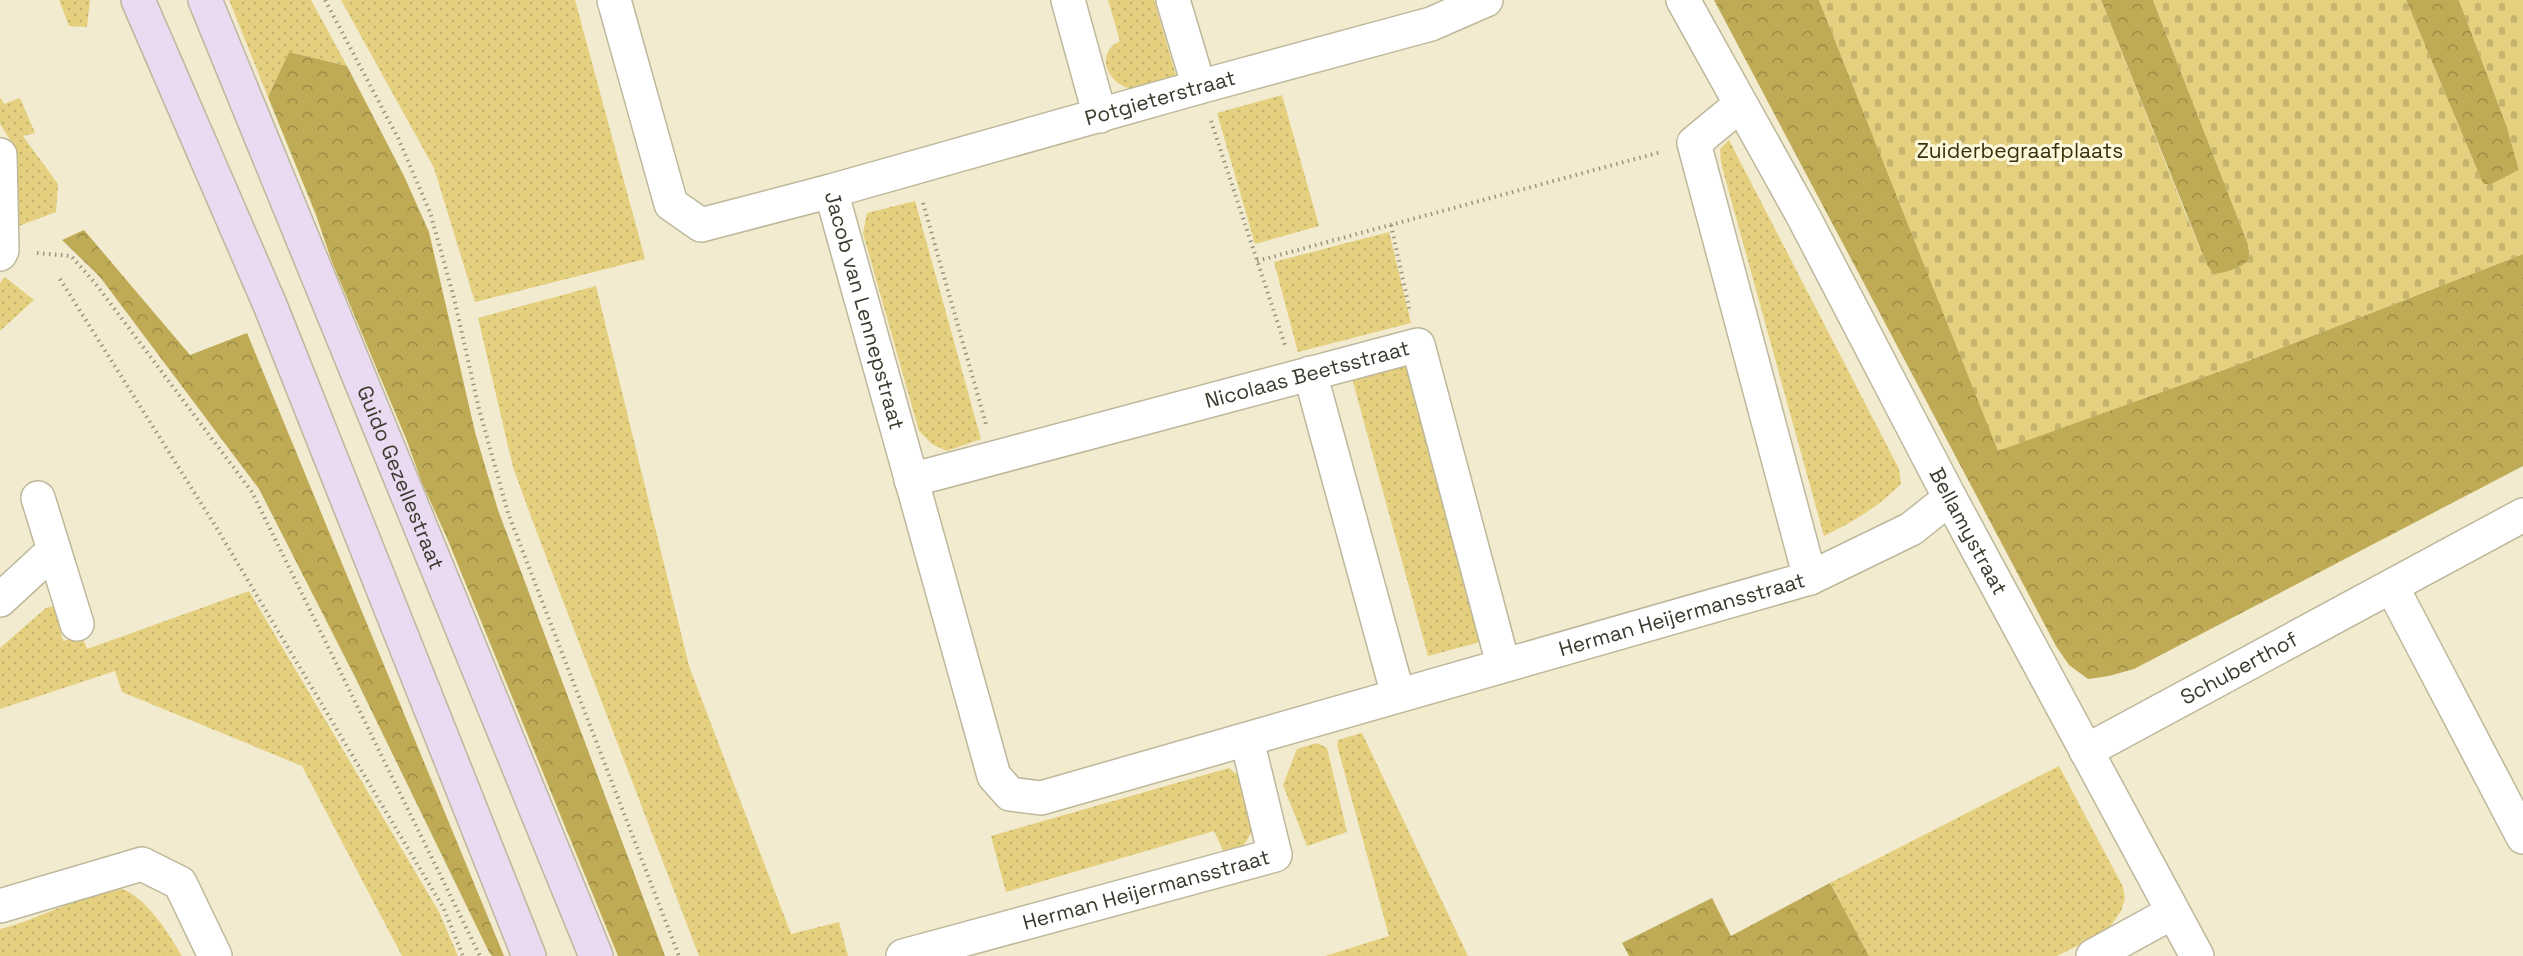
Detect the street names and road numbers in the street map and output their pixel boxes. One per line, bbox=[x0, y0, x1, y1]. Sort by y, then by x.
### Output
street label: Potgieterstraat bbox=[1081, 64, 1238, 132]
street label: Jacob van Lennepstraat bbox=[819, 188, 911, 433]
street label: Nicolaas Beetsstraat bbox=[1202, 334, 1412, 414]
street label: Guido Gezellestraat bbox=[351, 381, 451, 574]
street label: Bellamystraat bbox=[1923, 463, 2014, 599]
street label: Herman Heijermansstraat bbox=[1556, 566, 1808, 662]
street label: Schuberthof bbox=[2176, 625, 2302, 710]
street label: Herman Heijermansstraat bbox=[1020, 843, 1273, 936]

